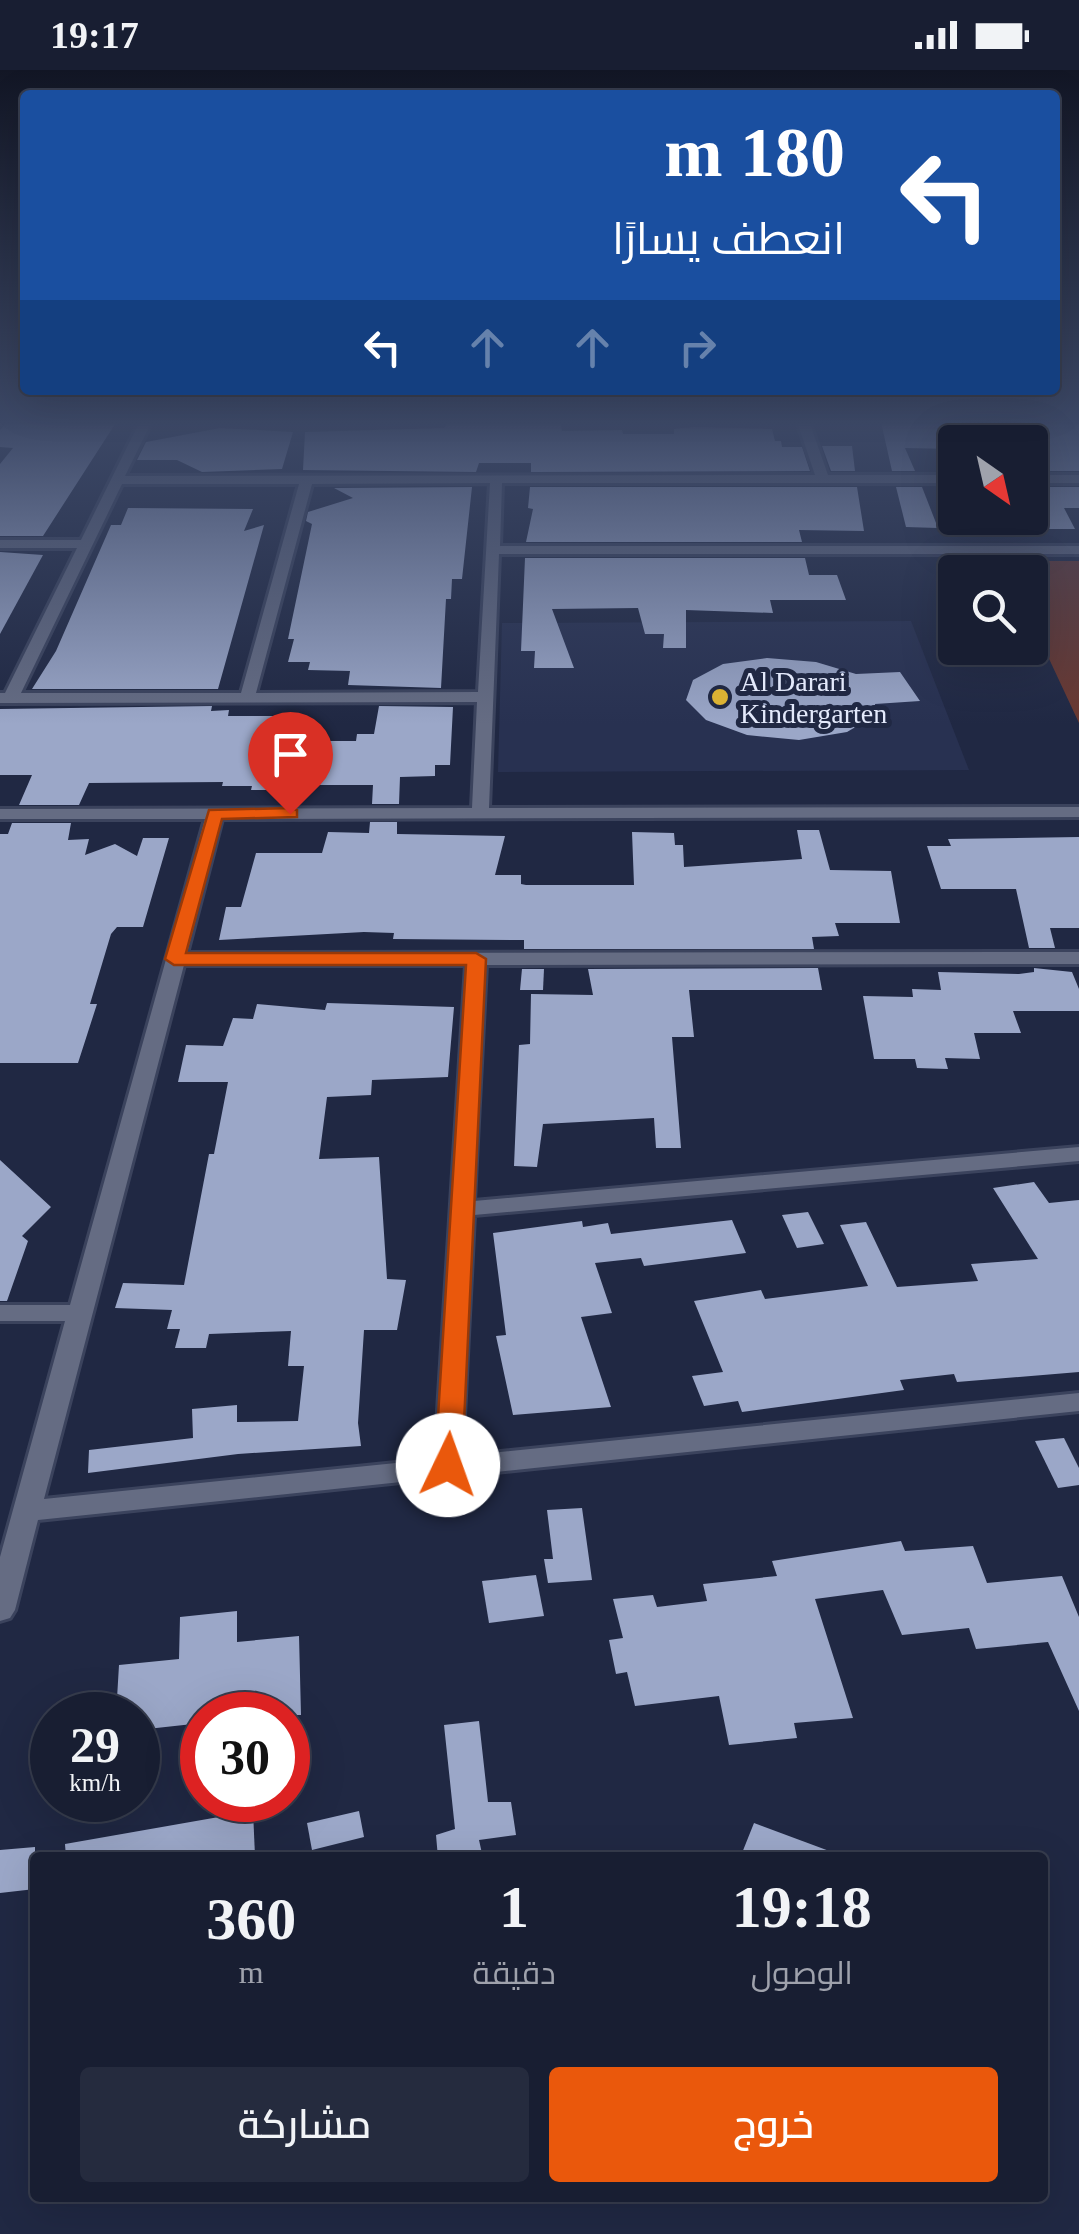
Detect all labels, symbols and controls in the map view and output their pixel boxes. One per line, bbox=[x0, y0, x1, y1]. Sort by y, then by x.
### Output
text: 19:17 bbox=[50, 14, 139, 56]
text: 180 m bbox=[664, 114, 845, 191]
icon: left bbox=[880, 130, 1010, 260]
text: انعطف يسارًا bbox=[612, 214, 845, 264]
icon: left bbox=[355, 320, 410, 375]
icon: ahead bbox=[460, 320, 515, 375]
icon: ahead bbox=[565, 320, 620, 375]
icon: right bbox=[670, 320, 725, 375]
north arrow bbox=[938, 425, 1048, 535]
map controls bbox=[938, 425, 1048, 665]
button: search bbox=[938, 555, 1048, 665]
place label: Al Darari Kindergarten bbox=[740, 666, 887, 729]
marker: Al Darari Kindergarten bbox=[709, 686, 731, 708]
pin bbox=[248, 712, 333, 815]
icon: arrive bbox=[263, 727, 318, 782]
position arrow bbox=[396, 1413, 500, 1517]
speed limit sign: 30 bbox=[180, 1692, 310, 1822]
text: 29 bbox=[70, 1717, 120, 1773]
text: km/h bbox=[69, 1769, 121, 1796]
text: 1 bbox=[499, 1874, 529, 1940]
text: 19:18 bbox=[732, 1874, 872, 1940]
text: 360 bbox=[206, 1886, 296, 1952]
text: m bbox=[239, 1954, 264, 1990]
text: دقيقة bbox=[472, 1955, 556, 1991]
text: الوصول bbox=[751, 1955, 853, 1991]
button: مشاركة bbox=[80, 2067, 529, 2182]
button: خروج bbox=[549, 2067, 998, 2182]

